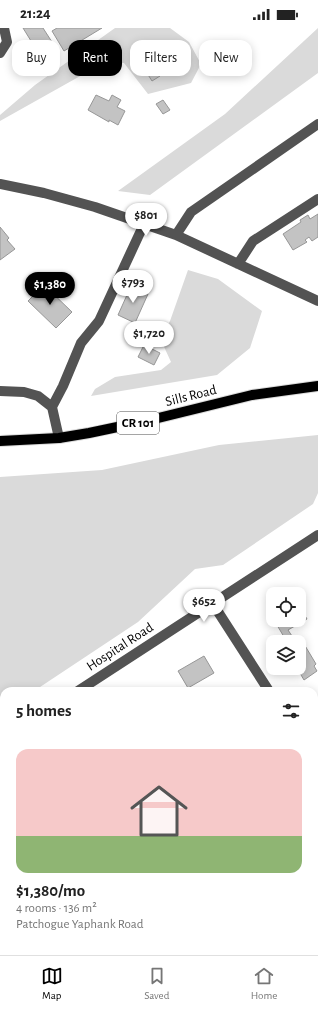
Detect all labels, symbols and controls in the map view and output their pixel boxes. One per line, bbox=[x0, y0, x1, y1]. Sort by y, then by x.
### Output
text: 21:24 bbox=[20, 6, 51, 21]
chip: Buy bbox=[12, 40, 60, 76]
chip: Rent bbox=[68, 40, 122, 76]
chip: Filters bbox=[130, 40, 191, 76]
chip: New bbox=[199, 40, 252, 76]
pin: $801 bbox=[122, 203, 170, 237]
text: $801 bbox=[134, 209, 158, 222]
pin: $793 bbox=[109, 270, 157, 304]
pin: $1,380 bbox=[17, 272, 83, 306]
text: $793 bbox=[121, 276, 145, 289]
text: $1,380 bbox=[34, 278, 66, 291]
pin: $1,720 bbox=[116, 321, 182, 355]
text: $1,720 bbox=[133, 327, 165, 340]
street label: Sills Road bbox=[164, 383, 218, 409]
road number: CR 101 bbox=[117, 412, 159, 434]
map controls bbox=[266, 587, 306, 675]
button: locate bbox=[266, 587, 306, 627]
pin: $652 bbox=[180, 589, 228, 623]
text: $652 bbox=[192, 595, 216, 608]
street label: Hospital Road bbox=[84, 620, 156, 674]
button: layers bbox=[266, 635, 306, 675]
icon: filters bbox=[280, 700, 302, 722]
text: 5 homes bbox=[16, 702, 72, 719]
icon: home bbox=[123, 775, 195, 847]
text: $1,380/mo bbox=[16, 882, 85, 899]
text: 4 rooms · 136 m² bbox=[16, 902, 97, 915]
text: Patchogue Yaphank Road bbox=[16, 918, 144, 931]
tab: Map bbox=[41, 965, 63, 1002]
tab: Saved bbox=[144, 965, 169, 1002]
tab: Home bbox=[251, 965, 277, 1002]

